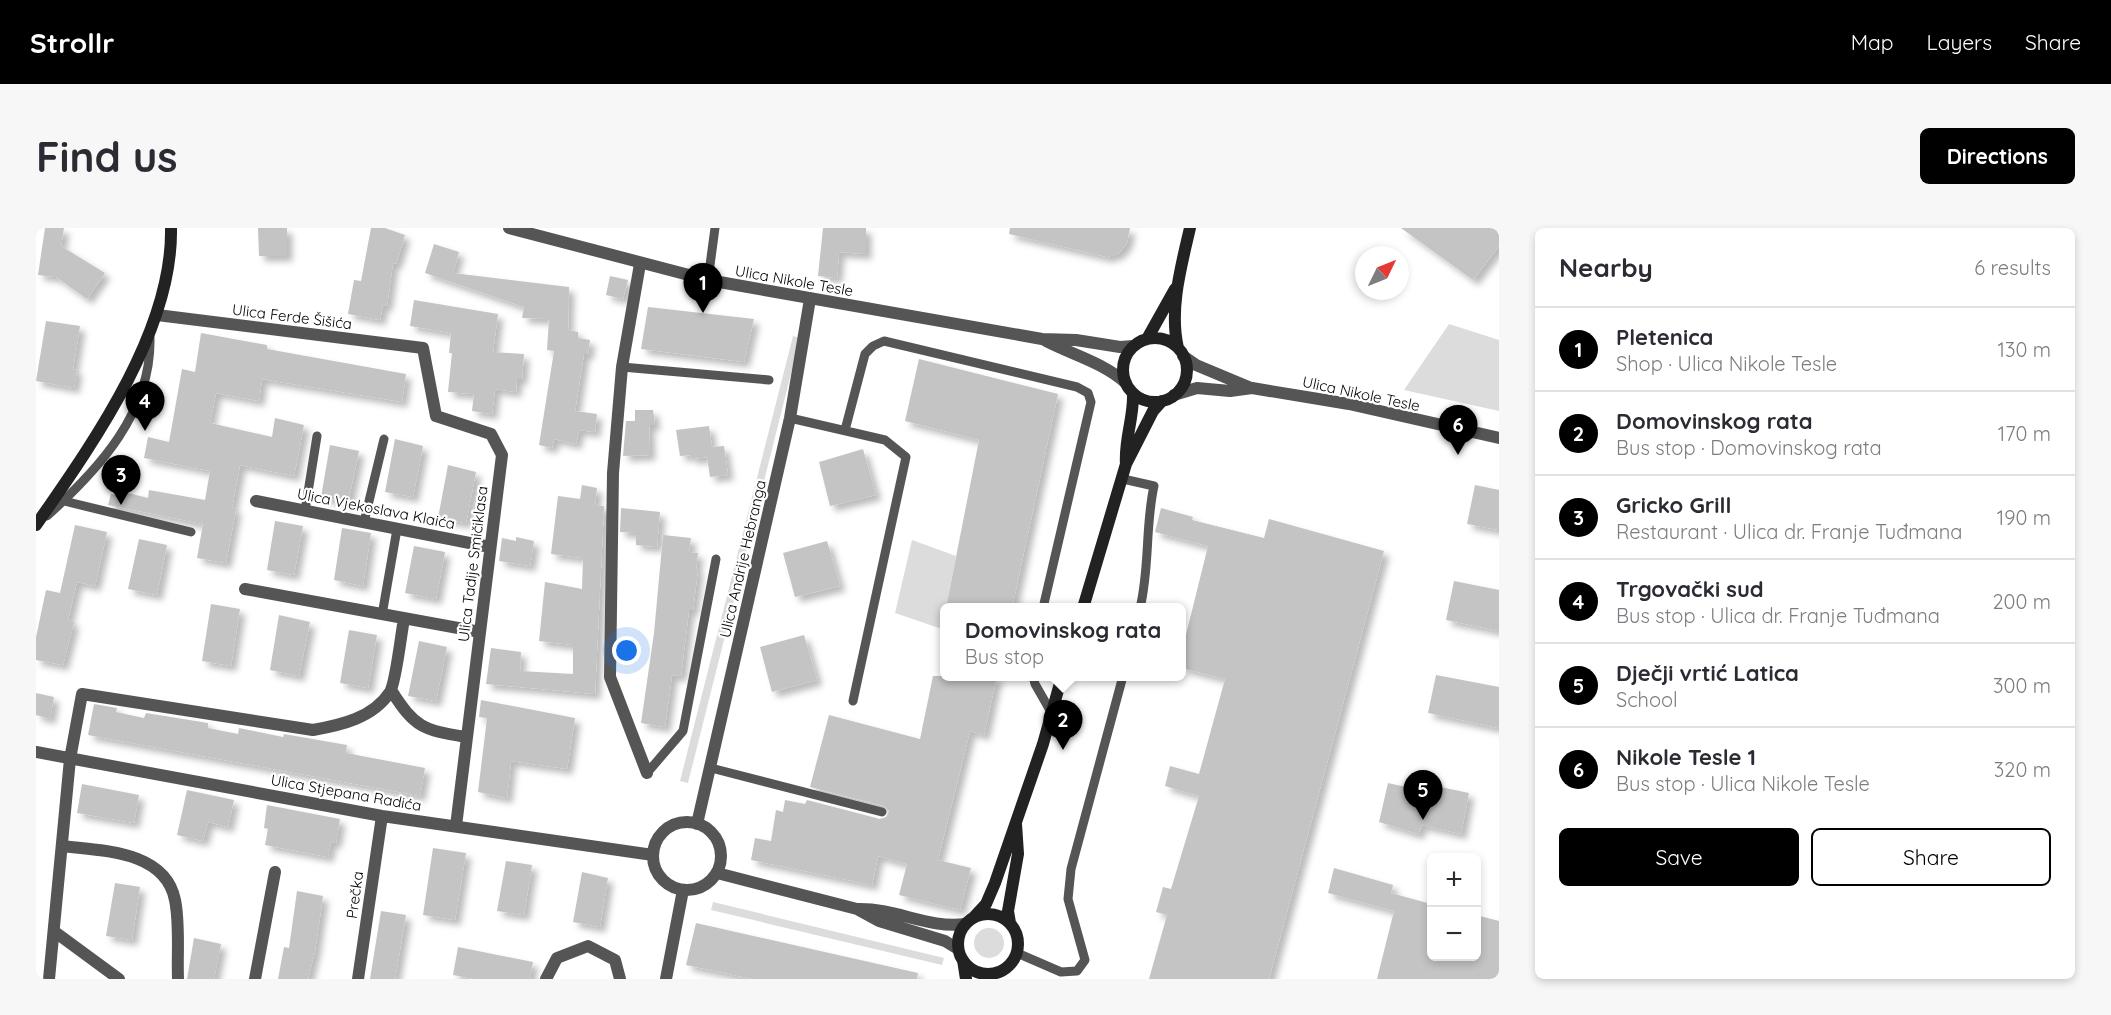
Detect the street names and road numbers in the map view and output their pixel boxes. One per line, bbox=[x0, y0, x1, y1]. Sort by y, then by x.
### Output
street label: Ulica Nikole Tesle bbox=[734, 261, 855, 300]
street label: Ulica Ferde Šišića bbox=[231, 300, 353, 333]
street label: Ulica Nikole Tesle bbox=[1301, 372, 1422, 415]
street label: Ulica Andrije Hebranga bbox=[715, 478, 770, 640]
street label: Ulica Vjekoslava Klaića bbox=[295, 484, 457, 533]
street label: Ulica Tadije Smičiklasa bbox=[454, 485, 491, 643]
street label: Ulica Stjepana Radića bbox=[269, 770, 423, 815]
street label: Prečka bbox=[342, 870, 367, 920]

